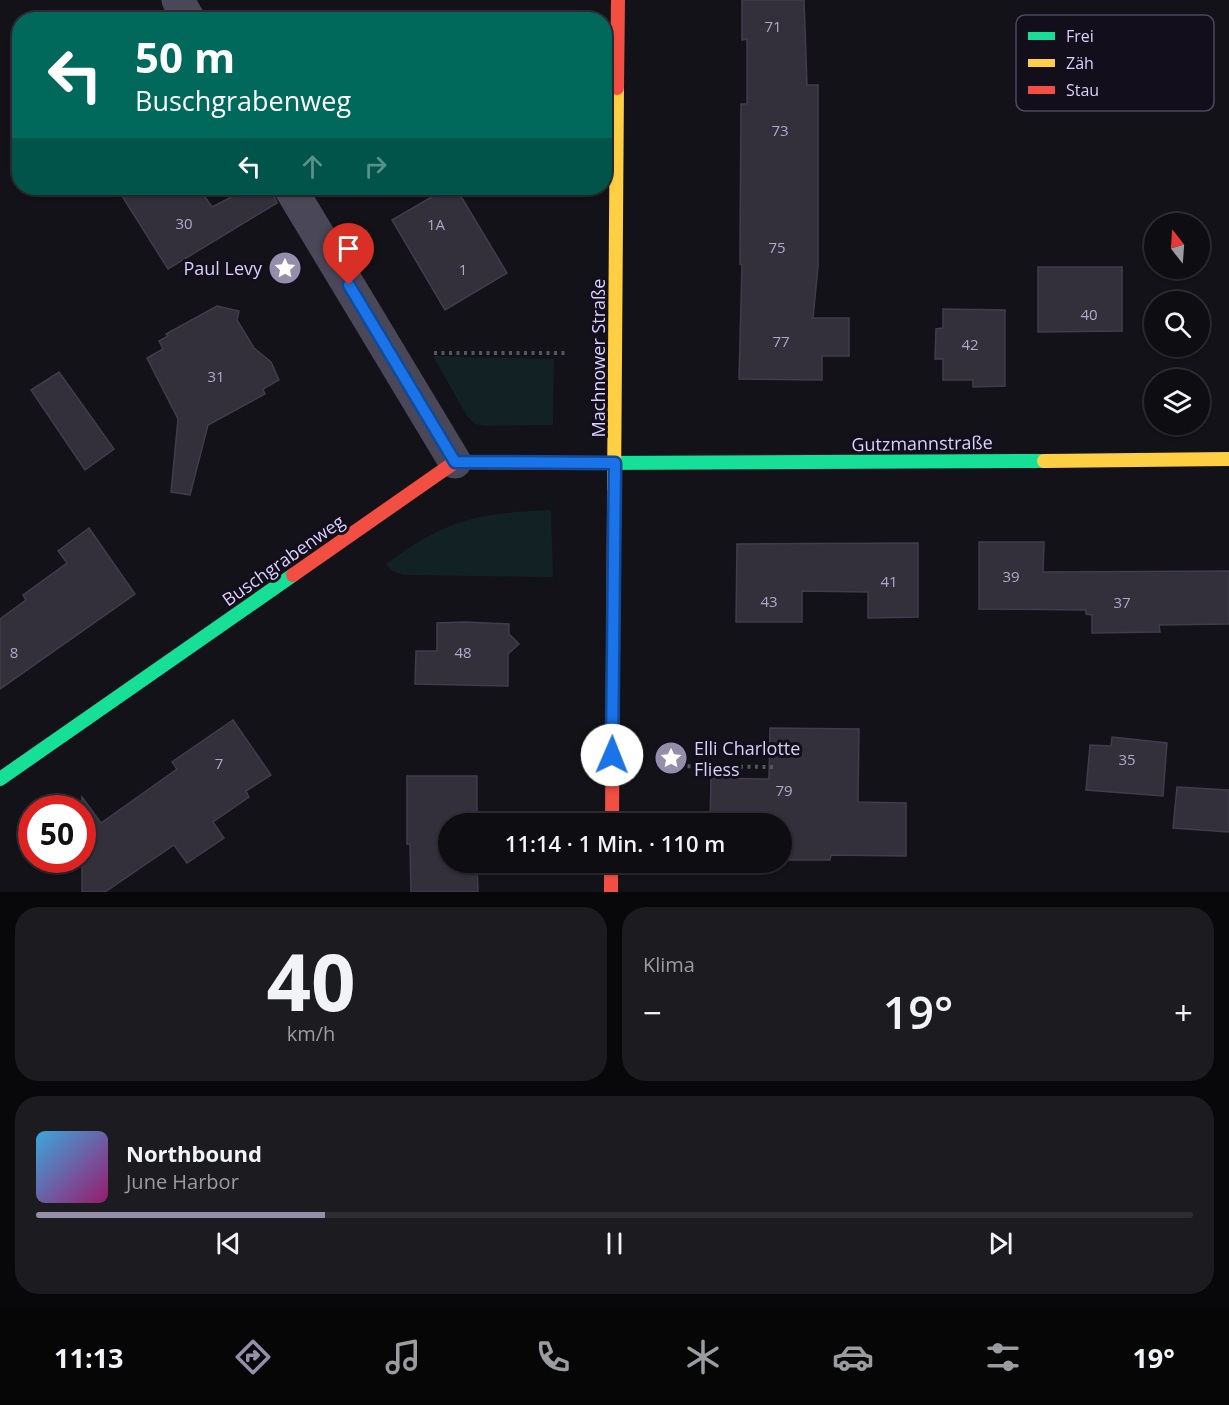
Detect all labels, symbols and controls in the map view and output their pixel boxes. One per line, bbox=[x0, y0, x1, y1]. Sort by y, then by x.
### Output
legend bbox=[1016, 15, 1214, 111]
house number: 71 bbox=[764, 16, 782, 36]
text: Frei bbox=[1066, 25, 1094, 47]
text: 50 m bbox=[135, 28, 235, 85]
icon: left bbox=[36, 36, 114, 114]
text: Zäh bbox=[1066, 52, 1094, 74]
text: Stau bbox=[1066, 79, 1099, 101]
text: Buschgrabenweg bbox=[135, 82, 351, 119]
house number: 73 bbox=[771, 120, 789, 140]
icon: left bbox=[233, 150, 266, 183]
icon: ahead bbox=[296, 150, 329, 183]
icon: right bbox=[359, 150, 392, 183]
house number: 30 bbox=[175, 213, 193, 233]
north arrow bbox=[1144, 213, 1210, 279]
map controls bbox=[1144, 213, 1210, 435]
house number: 1A bbox=[427, 214, 446, 234]
pin bbox=[323, 223, 374, 285]
icon: arrive bbox=[332, 232, 365, 265]
house number: 75 bbox=[768, 237, 786, 257]
place icon: Paul Levy bbox=[267, 250, 303, 286]
place label: Paul Levy bbox=[183, 256, 263, 280]
house number: 1 bbox=[459, 259, 467, 279]
street label: Machnower Straße bbox=[586, 279, 610, 437]
button: search bbox=[1144, 291, 1210, 357]
house number: 40 bbox=[1080, 304, 1098, 324]
house number: 77 bbox=[772, 331, 790, 351]
house number: 42 bbox=[961, 334, 979, 354]
house number: 31 bbox=[207, 366, 225, 386]
button: layers bbox=[1144, 369, 1210, 435]
street label: Gutzmannstraße bbox=[851, 430, 993, 456]
street label: Buschgrabenweg bbox=[217, 509, 349, 611]
house number: 39 bbox=[1002, 566, 1020, 586]
house number: 41 bbox=[880, 571, 898, 591]
house number: 43 bbox=[760, 591, 778, 611]
house number: 37 bbox=[1113, 592, 1131, 612]
house number: 8 bbox=[10, 642, 18, 662]
house number: 48 bbox=[454, 642, 472, 662]
position arrow bbox=[580, 723, 644, 787]
place label: Elli Charlotte Fliess bbox=[694, 736, 800, 781]
place icon: Elli Charlotte Fliess bbox=[653, 740, 689, 776]
house number: 35 bbox=[1118, 749, 1136, 769]
house number: 7 bbox=[215, 753, 223, 773]
house number: 79 bbox=[775, 780, 793, 800]
speed limit sign: 50 bbox=[18, 795, 96, 873]
text: 11:14 · 1 Min. · 110 m bbox=[505, 828, 725, 858]
text: 40 bbox=[266, 928, 356, 1034]
text: Klima bbox=[643, 951, 695, 978]
text: 19° bbox=[883, 981, 953, 1042]
text: − bbox=[643, 990, 662, 1035]
text: + bbox=[1174, 990, 1193, 1035]
text: km/h bbox=[287, 1020, 335, 1047]
text: Northbound bbox=[126, 1138, 262, 1168]
text: June Harbor bbox=[126, 1168, 239, 1195]
icon: previous bbox=[212, 1227, 245, 1260]
icon: pause bbox=[598, 1227, 631, 1260]
icon: next bbox=[984, 1227, 1017, 1260]
icon: directions bbox=[232, 1336, 274, 1378]
icon: music bbox=[382, 1336, 424, 1378]
icon: phone bbox=[532, 1336, 574, 1378]
icon: climate bbox=[682, 1336, 724, 1378]
icon: car bbox=[832, 1336, 874, 1378]
icon: filters bbox=[982, 1336, 1024, 1378]
text: 11:13 bbox=[54, 1339, 124, 1376]
text: 19° bbox=[1132, 1339, 1175, 1376]

